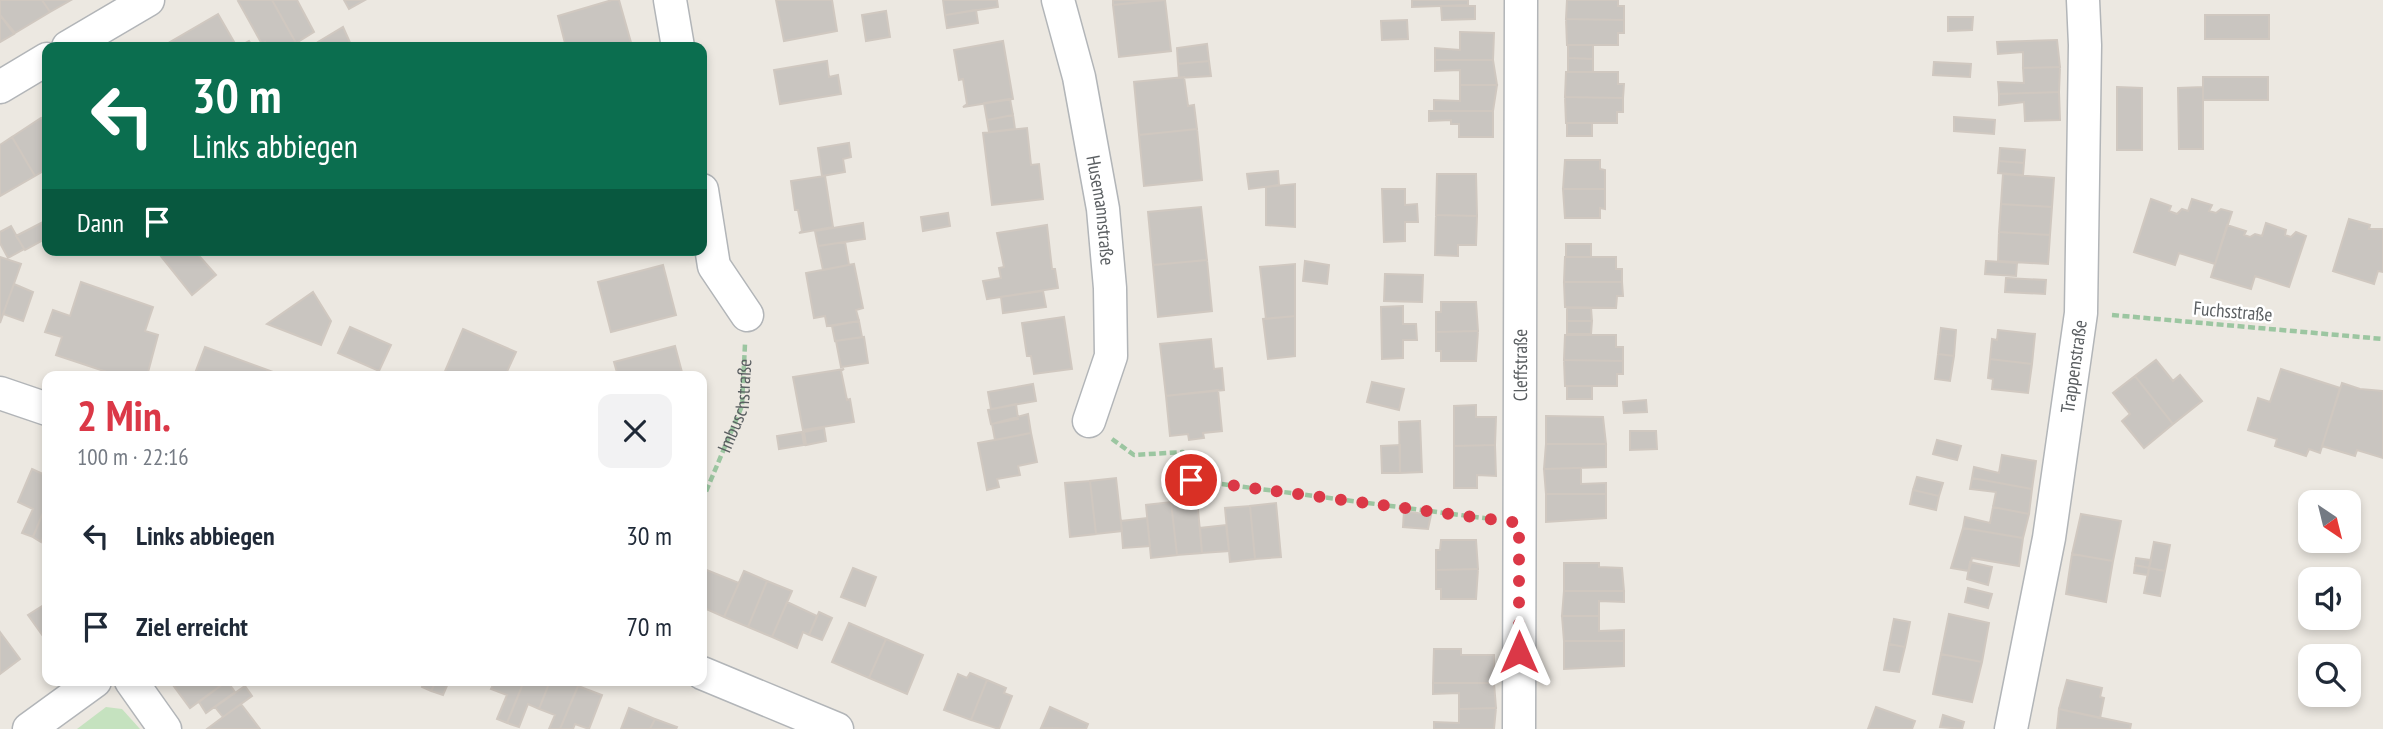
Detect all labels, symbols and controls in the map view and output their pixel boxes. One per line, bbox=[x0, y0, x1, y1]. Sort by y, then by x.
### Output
text: 30 m bbox=[192, 63, 281, 127]
icon: left bbox=[77, 70, 168, 161]
text: Links abbiegen bbox=[192, 125, 358, 167]
street label: Husemannstraße bbox=[1081, 153, 1120, 267]
icon: arrive bbox=[138, 203, 176, 241]
text: Dann bbox=[77, 206, 124, 239]
street label: Fuchsstraße bbox=[2192, 296, 2274, 326]
street label: Trappenstraße bbox=[2055, 318, 2092, 415]
street label: Cleffstraße bbox=[1508, 329, 1532, 401]
street label: Imbuschstraße bbox=[712, 358, 756, 456]
text: 2 Min. bbox=[77, 388, 171, 443]
button: close bbox=[598, 394, 672, 468]
text: 100 m · 22:16 bbox=[77, 442, 189, 471]
pin bbox=[1161, 450, 1221, 510]
icon: arrive bbox=[1172, 461, 1210, 499]
north arrow bbox=[2298, 490, 2361, 553]
map controls bbox=[2298, 490, 2361, 707]
icon: left bbox=[77, 517, 115, 555]
text: Links abbiegen bbox=[136, 519, 275, 552]
text: 30 m bbox=[626, 519, 672, 552]
button: sound bbox=[2298, 567, 2361, 630]
icon: arrive bbox=[77, 608, 115, 646]
text: Ziel erreicht bbox=[136, 610, 248, 643]
text: 70 m bbox=[626, 610, 672, 643]
position arrow bbox=[1482, 615, 1556, 689]
button: search bbox=[2298, 644, 2361, 707]

